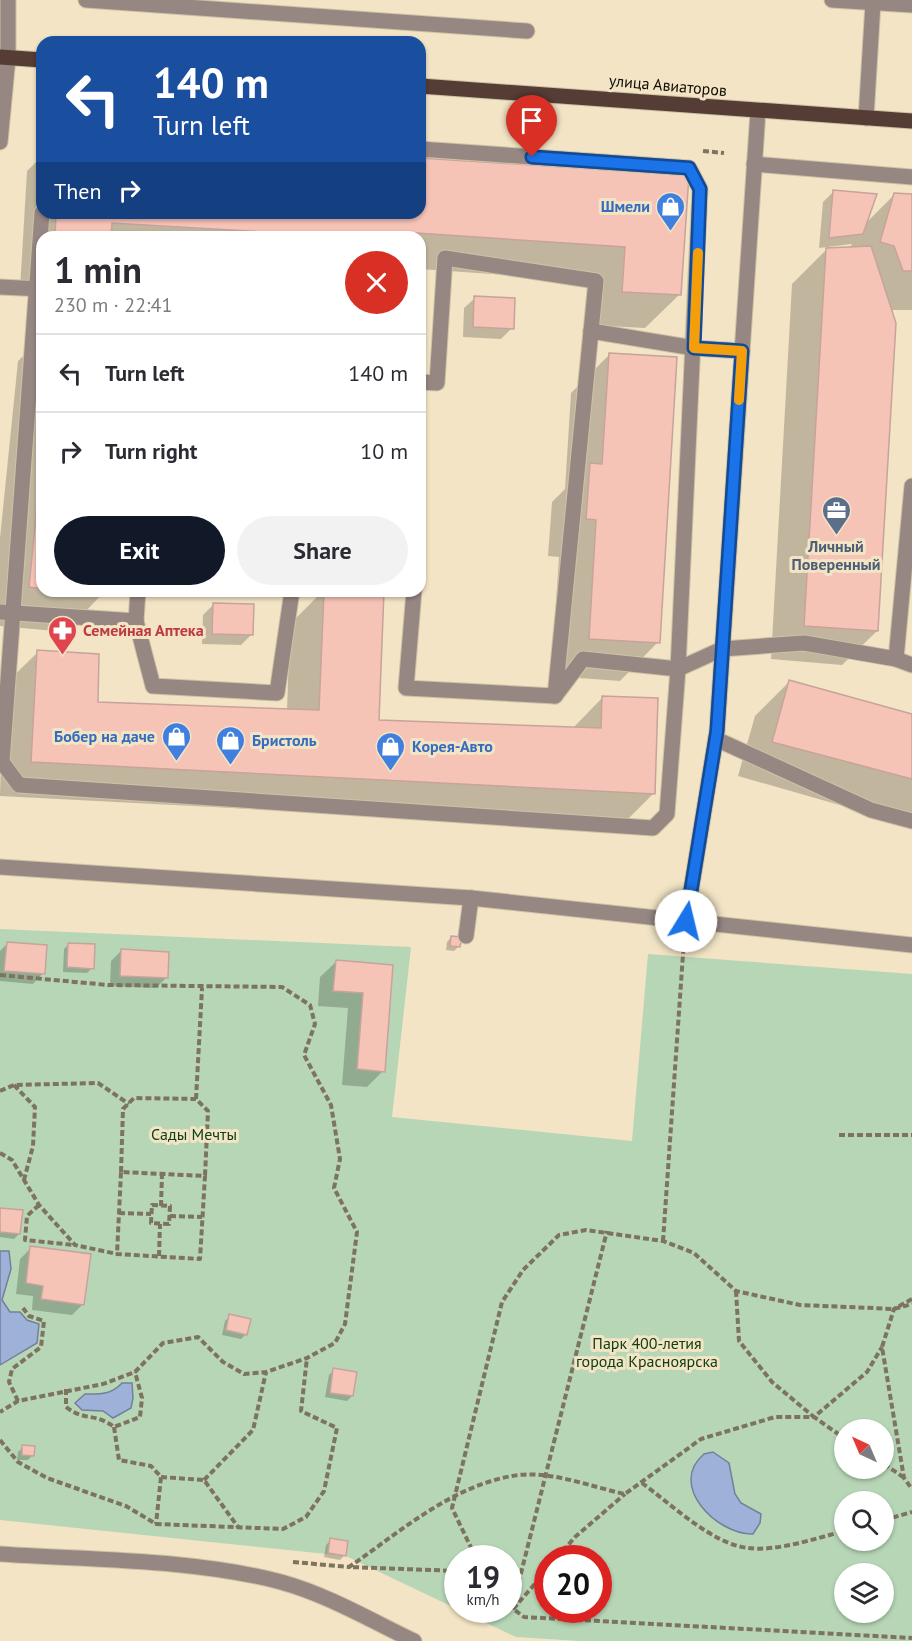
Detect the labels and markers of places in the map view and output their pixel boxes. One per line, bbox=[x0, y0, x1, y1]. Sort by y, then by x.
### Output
pin bbox=[506, 95, 557, 157]
shop icon: Шмели bbox=[655, 190, 687, 232]
place label: Шмели bbox=[601, 196, 650, 216]
office icon: Личный Поверенный bbox=[820, 494, 852, 536]
place label: Личный Поверенный bbox=[792, 536, 880, 574]
pharmacy icon: Семейная Аптека bbox=[46, 614, 78, 656]
place label: Семейная Аптека bbox=[83, 620, 204, 640]
shop icon: Бобер на даче bbox=[160, 720, 192, 762]
shop icon: Бристоль bbox=[215, 724, 247, 766]
place label: Бобер на даче bbox=[54, 726, 155, 746]
place label: Бристоль bbox=[252, 730, 317, 750]
shop icon: Корея-Авто bbox=[375, 730, 407, 772]
place label: Корея-Авто bbox=[412, 736, 493, 756]

